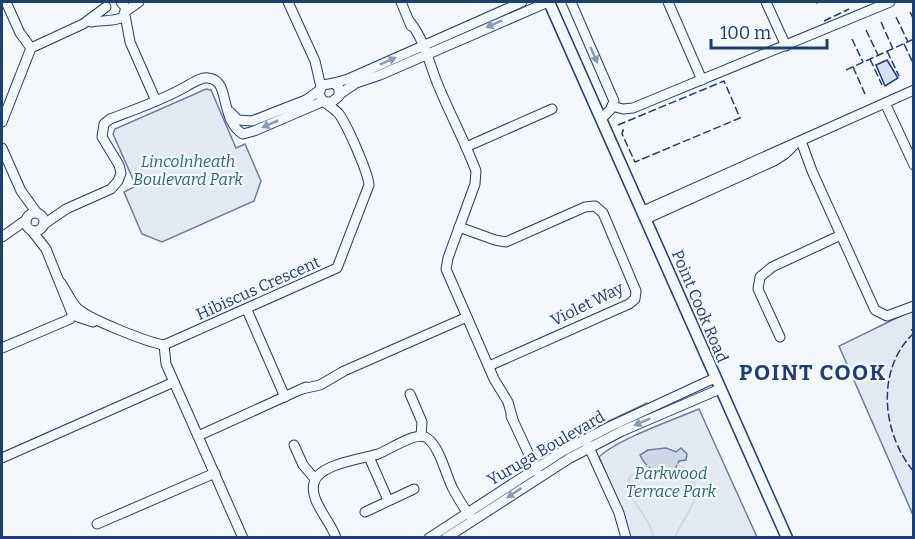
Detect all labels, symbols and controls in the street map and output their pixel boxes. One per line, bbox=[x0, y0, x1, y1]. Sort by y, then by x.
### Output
scale bar bbox=[711, 12, 826, 50]
one-way arrow bbox=[485, 19, 503, 29]
text: 100 m bbox=[720, 22, 771, 44]
one-way arrow bbox=[590, 46, 600, 64]
one-way arrow bbox=[379, 56, 397, 66]
one-way arrow bbox=[261, 119, 279, 129]
park label: Lincolnheath Boulevard Park bbox=[133, 152, 243, 189]
street label: Point Cook Road bbox=[668, 247, 732, 366]
street label: Hibiscus Crescent bbox=[193, 252, 323, 324]
street label: Violet Way bbox=[548, 278, 627, 330]
district label: POINT COOK bbox=[739, 359, 887, 386]
street label: Yuruga Boulevard bbox=[484, 406, 609, 489]
one-way arrow bbox=[633, 418, 651, 428]
park label: Parkwood Terrace Park bbox=[626, 464, 717, 501]
one-way arrow bbox=[506, 487, 522, 499]

